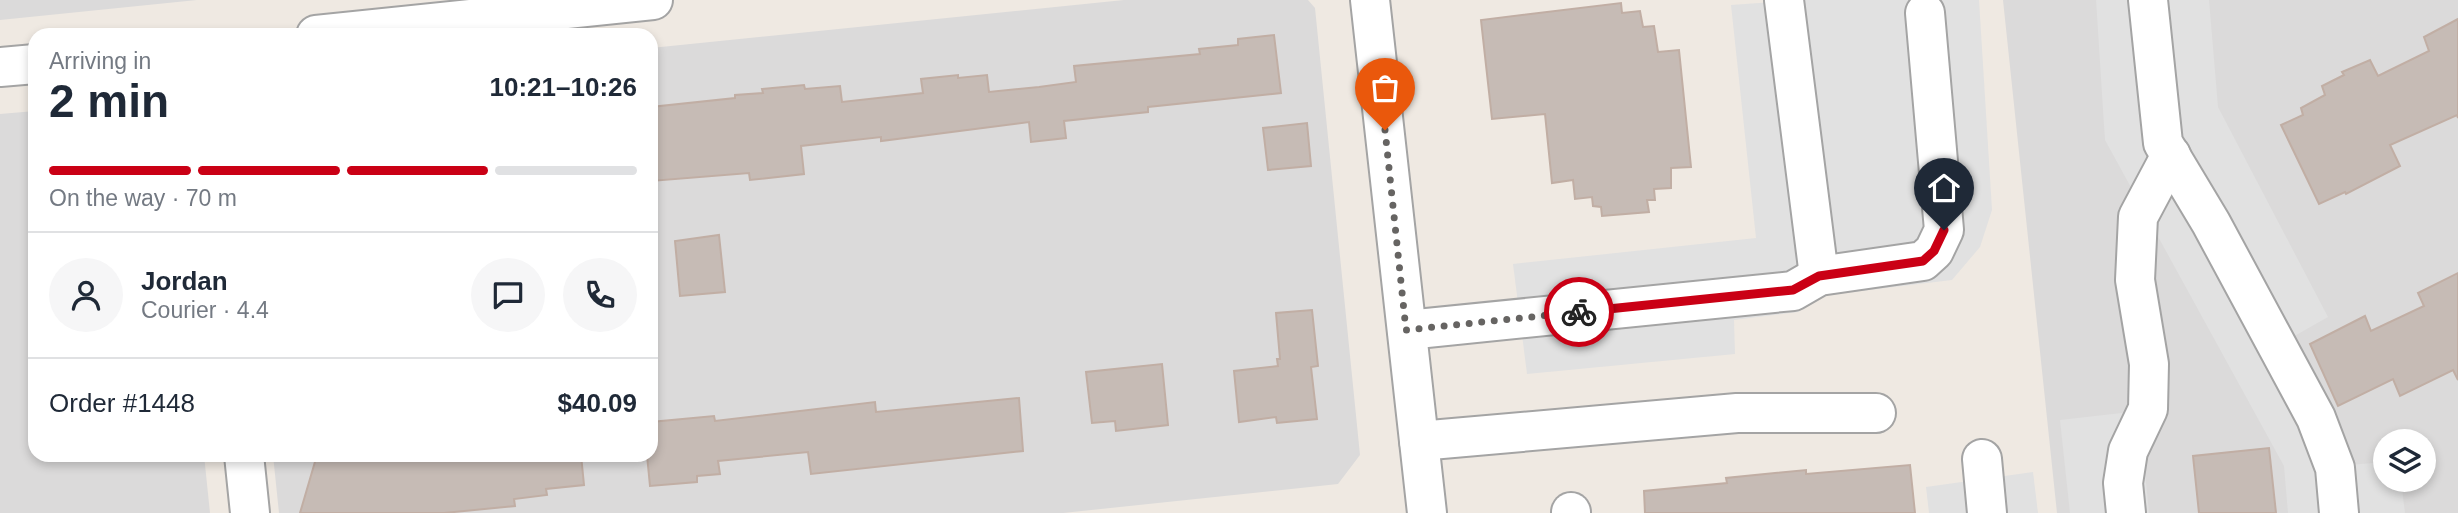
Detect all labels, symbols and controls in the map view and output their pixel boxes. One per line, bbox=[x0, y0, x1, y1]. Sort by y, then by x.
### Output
text: Arriving in bbox=[49, 48, 151, 74]
pin bbox=[1355, 58, 1415, 130]
icon: bag bbox=[1366, 69, 1404, 107]
text: 10:21–10:26 bbox=[490, 72, 637, 102]
text: 2 min bbox=[49, 75, 169, 127]
pin bbox=[1914, 158, 1974, 230]
icon: home bbox=[1925, 169, 1963, 207]
text: On the way · 70 m bbox=[49, 185, 237, 211]
button: person bbox=[49, 258, 123, 332]
button: chat bbox=[471, 258, 545, 332]
button: phone bbox=[563, 258, 637, 332]
text: Jordan bbox=[141, 266, 228, 296]
courier bbox=[1544, 277, 1614, 347]
icon: bike bbox=[1560, 293, 1598, 331]
text: Courier · 4.4 bbox=[141, 297, 269, 323]
text: Order #1448 bbox=[49, 388, 195, 418]
text: $40.09 bbox=[557, 388, 637, 418]
map controls bbox=[2373, 429, 2436, 492]
button: layers bbox=[2373, 429, 2436, 492]

